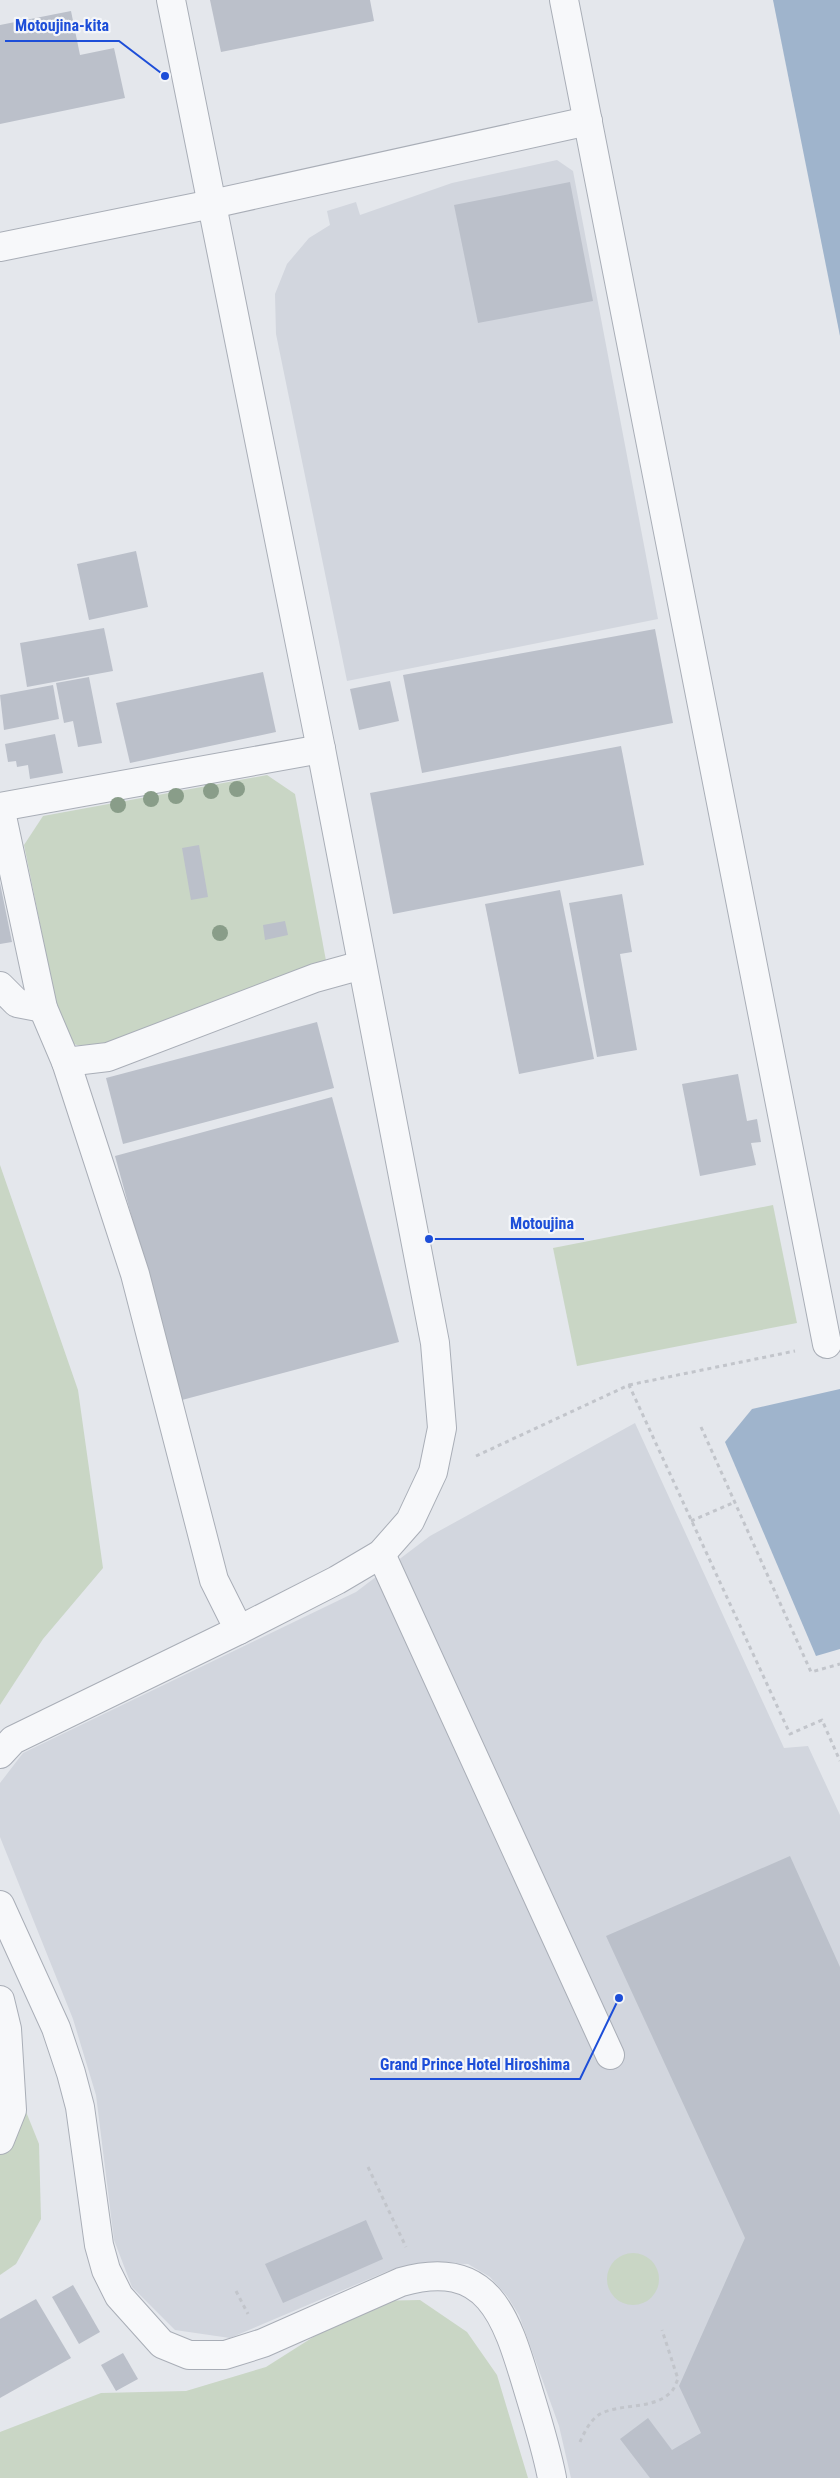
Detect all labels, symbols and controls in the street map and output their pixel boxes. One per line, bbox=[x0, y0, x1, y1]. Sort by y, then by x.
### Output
callout: Motoujina-kita bbox=[5, 10, 119, 41]
text: Motoujina-kita bbox=[15, 16, 109, 35]
callout: Motoujina bbox=[500, 1208, 584, 1239]
text: Motoujina bbox=[510, 1214, 574, 1233]
callout: Grand Prince Hotel Hiroshima bbox=[370, 2048, 580, 2079]
text: Grand Prince Hotel Hiroshima bbox=[380, 2055, 570, 2074]

